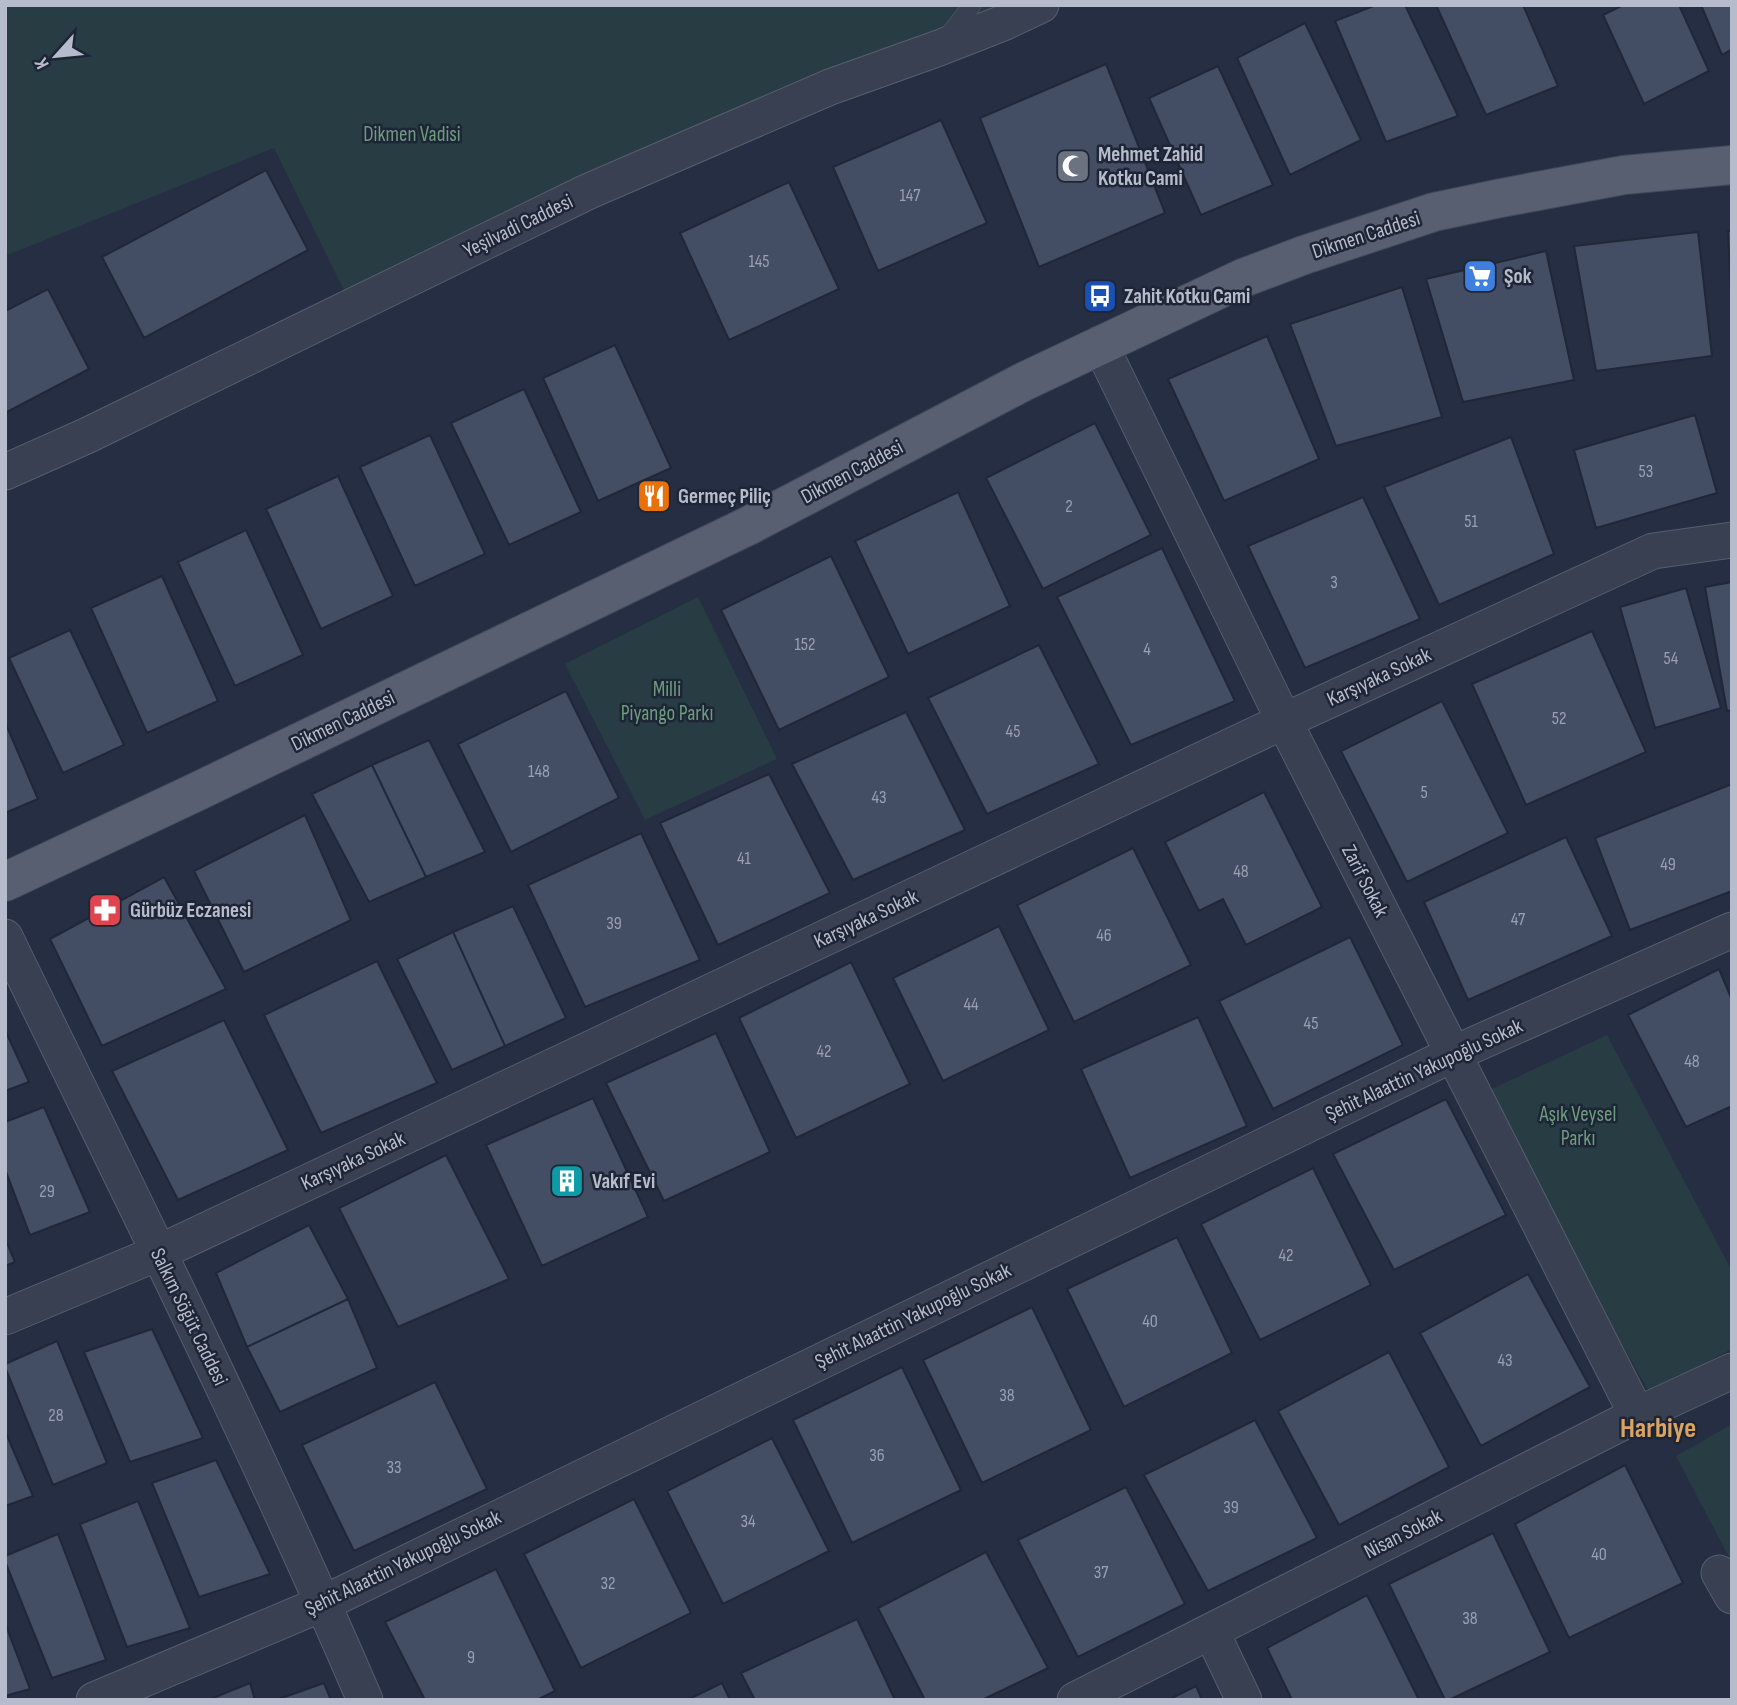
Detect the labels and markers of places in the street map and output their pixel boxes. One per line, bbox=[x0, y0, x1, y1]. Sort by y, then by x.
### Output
place label: Mehmet Zahid Kotku Cami bbox=[1098, 142, 1203, 191]
mosque icon: Mehmet Zahid Kotku Cami bbox=[1054, 147, 1092, 185]
supermarket icon: Şok bbox=[1461, 257, 1499, 295]
place label: Şok bbox=[1504, 264, 1532, 289]
bus stop icon: Zahit Kotku Cami bbox=[1081, 277, 1119, 315]
place label: Zahit Kotku Cami bbox=[1124, 284, 1250, 309]
restaurant icon: Germeç Piliç bbox=[635, 477, 673, 515]
place label: Germeç Piliç bbox=[678, 484, 771, 509]
pharmacy icon: Gürbüz Eczanesi bbox=[86, 891, 124, 929]
place label: Gürbüz Eczanesi bbox=[130, 898, 251, 923]
building icon: Vakıf Evi bbox=[548, 1162, 586, 1200]
place label: Vakıf Evi bbox=[592, 1169, 655, 1194]

